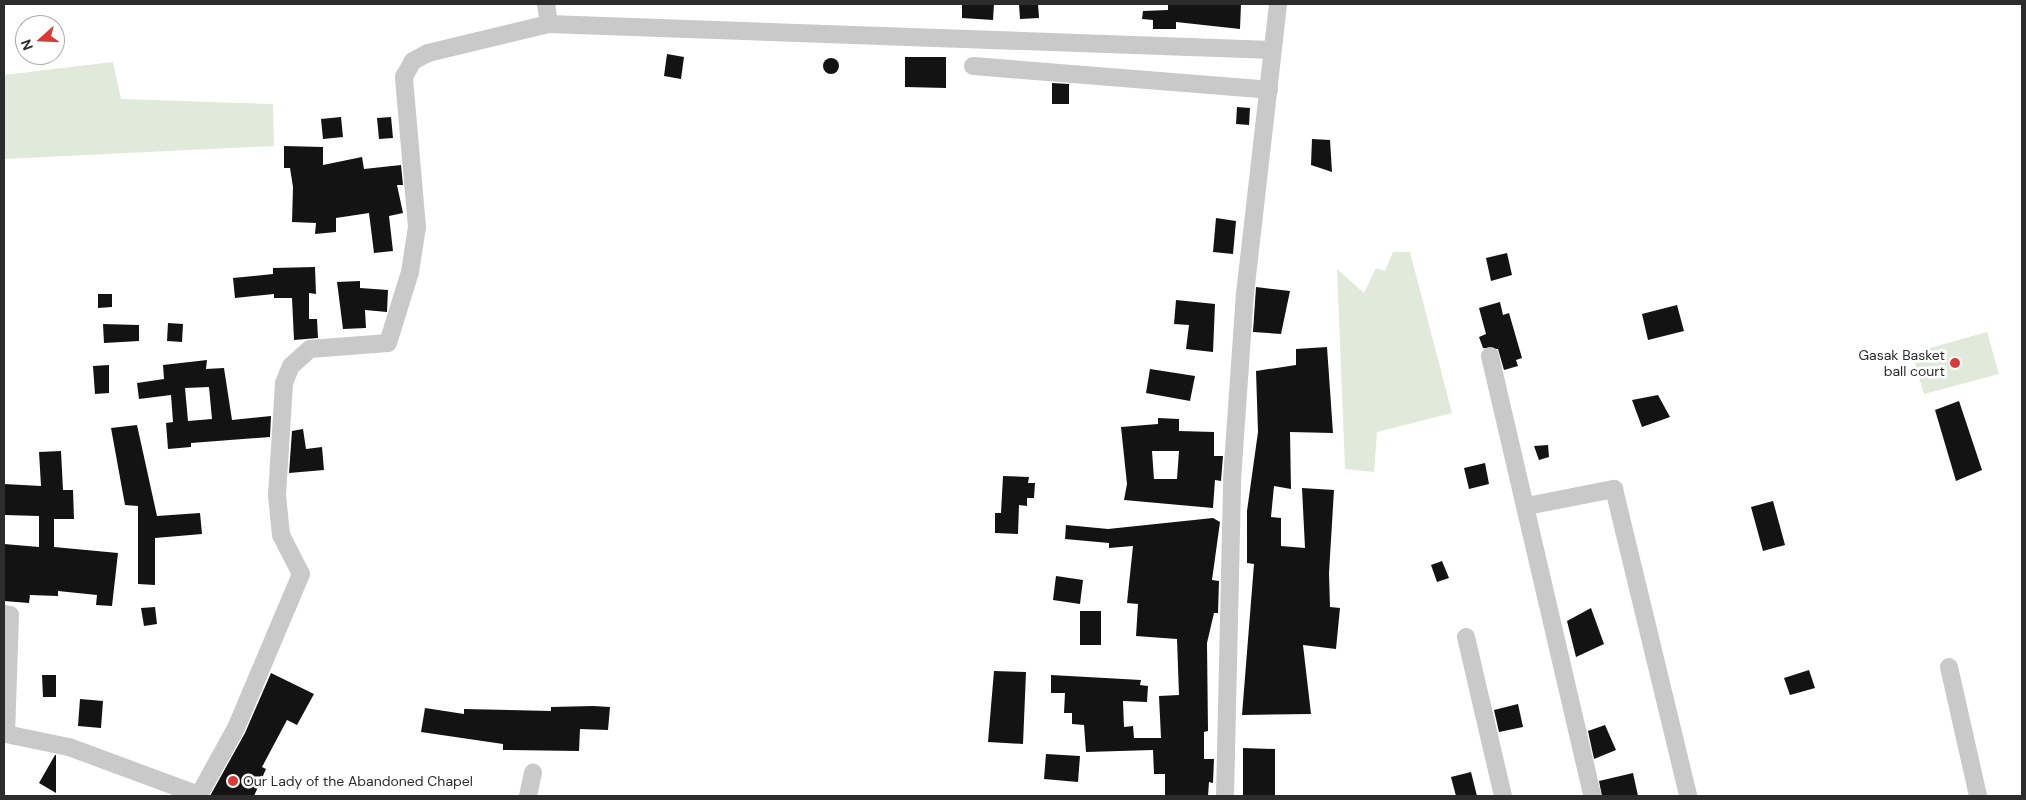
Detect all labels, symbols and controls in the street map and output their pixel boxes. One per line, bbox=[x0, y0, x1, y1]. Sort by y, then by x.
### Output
north arrow bbox=[15, 15, 65, 65]
text: N bbox=[17, 37, 37, 53]
place label: Gasak Basket ball court bbox=[1859, 347, 1945, 380]
marker: Gasak Basket ball court bbox=[1949, 357, 1961, 369]
place label: Our Lady of the Abandoned Chapel bbox=[243, 773, 473, 789]
marker: Our Lady of the Abandoned Chapel bbox=[227, 775, 239, 787]

